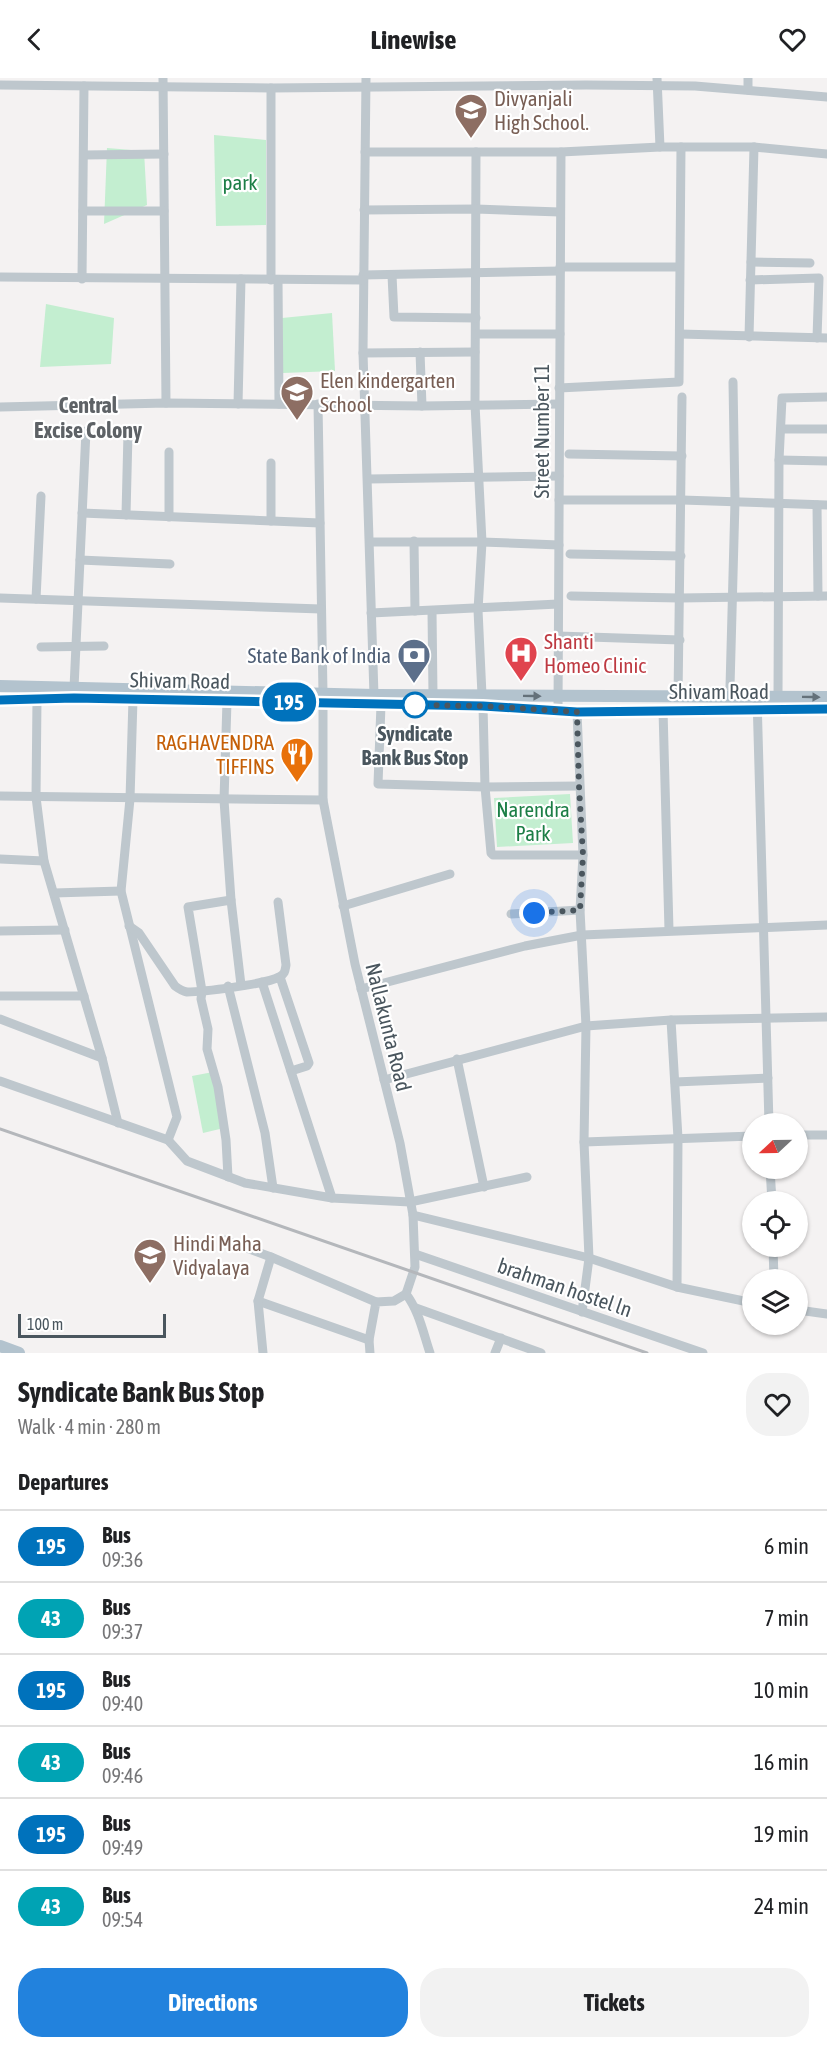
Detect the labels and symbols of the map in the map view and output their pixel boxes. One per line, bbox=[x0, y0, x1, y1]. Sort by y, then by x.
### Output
place label: Divyanjali High School. bbox=[494, 86, 589, 134]
school or university icon: Divyanjali High School. bbox=[453, 92, 489, 139]
park label: park bbox=[222, 170, 258, 194]
street label: Street Number 11 bbox=[529, 364, 553, 498]
place label: Elen kindergarten School bbox=[320, 368, 456, 416]
school or university icon: Elen kindergarten School bbox=[279, 374, 315, 421]
district label: Central Excise Colony bbox=[34, 392, 142, 443]
place label: Shanti Homeo Clinic bbox=[544, 629, 646, 677]
hospital icon: Shanti Homeo Clinic bbox=[503, 635, 539, 682]
bank icon: State Bank of India bbox=[396, 637, 432, 684]
place label: State Bank of India bbox=[247, 643, 391, 667]
street label: Shivam Road bbox=[130, 667, 230, 693]
street label: Shivam Road bbox=[669, 679, 769, 703]
line badge: 195 bbox=[254, 682, 324, 722]
one-way arrow bbox=[522, 691, 541, 701]
marker: Syndicate Bank Bus Stop bbox=[402, 692, 428, 718]
one-way arrow bbox=[801, 692, 820, 702]
place label: Syndicate Bank Bus Stop bbox=[362, 721, 468, 769]
place label: RAGHAVENDRA TIFFINS bbox=[156, 730, 275, 778]
restaurant icon: RAGHAVENDRA TIFFINS bbox=[279, 736, 315, 783]
park label: Narendra Park bbox=[496, 797, 570, 845]
your location bbox=[519, 898, 549, 928]
street label: Nallakunta Road bbox=[361, 960, 417, 1094]
north arrow bbox=[742, 1113, 808, 1179]
place label: Hindi Maha Vidyalaya bbox=[173, 1231, 262, 1279]
school or university icon: Hindi Maha Vidyalaya bbox=[132, 1237, 168, 1284]
street label: brahman hostel ln bbox=[495, 1253, 635, 1321]
scale bar bbox=[18, 1311, 166, 1338]

